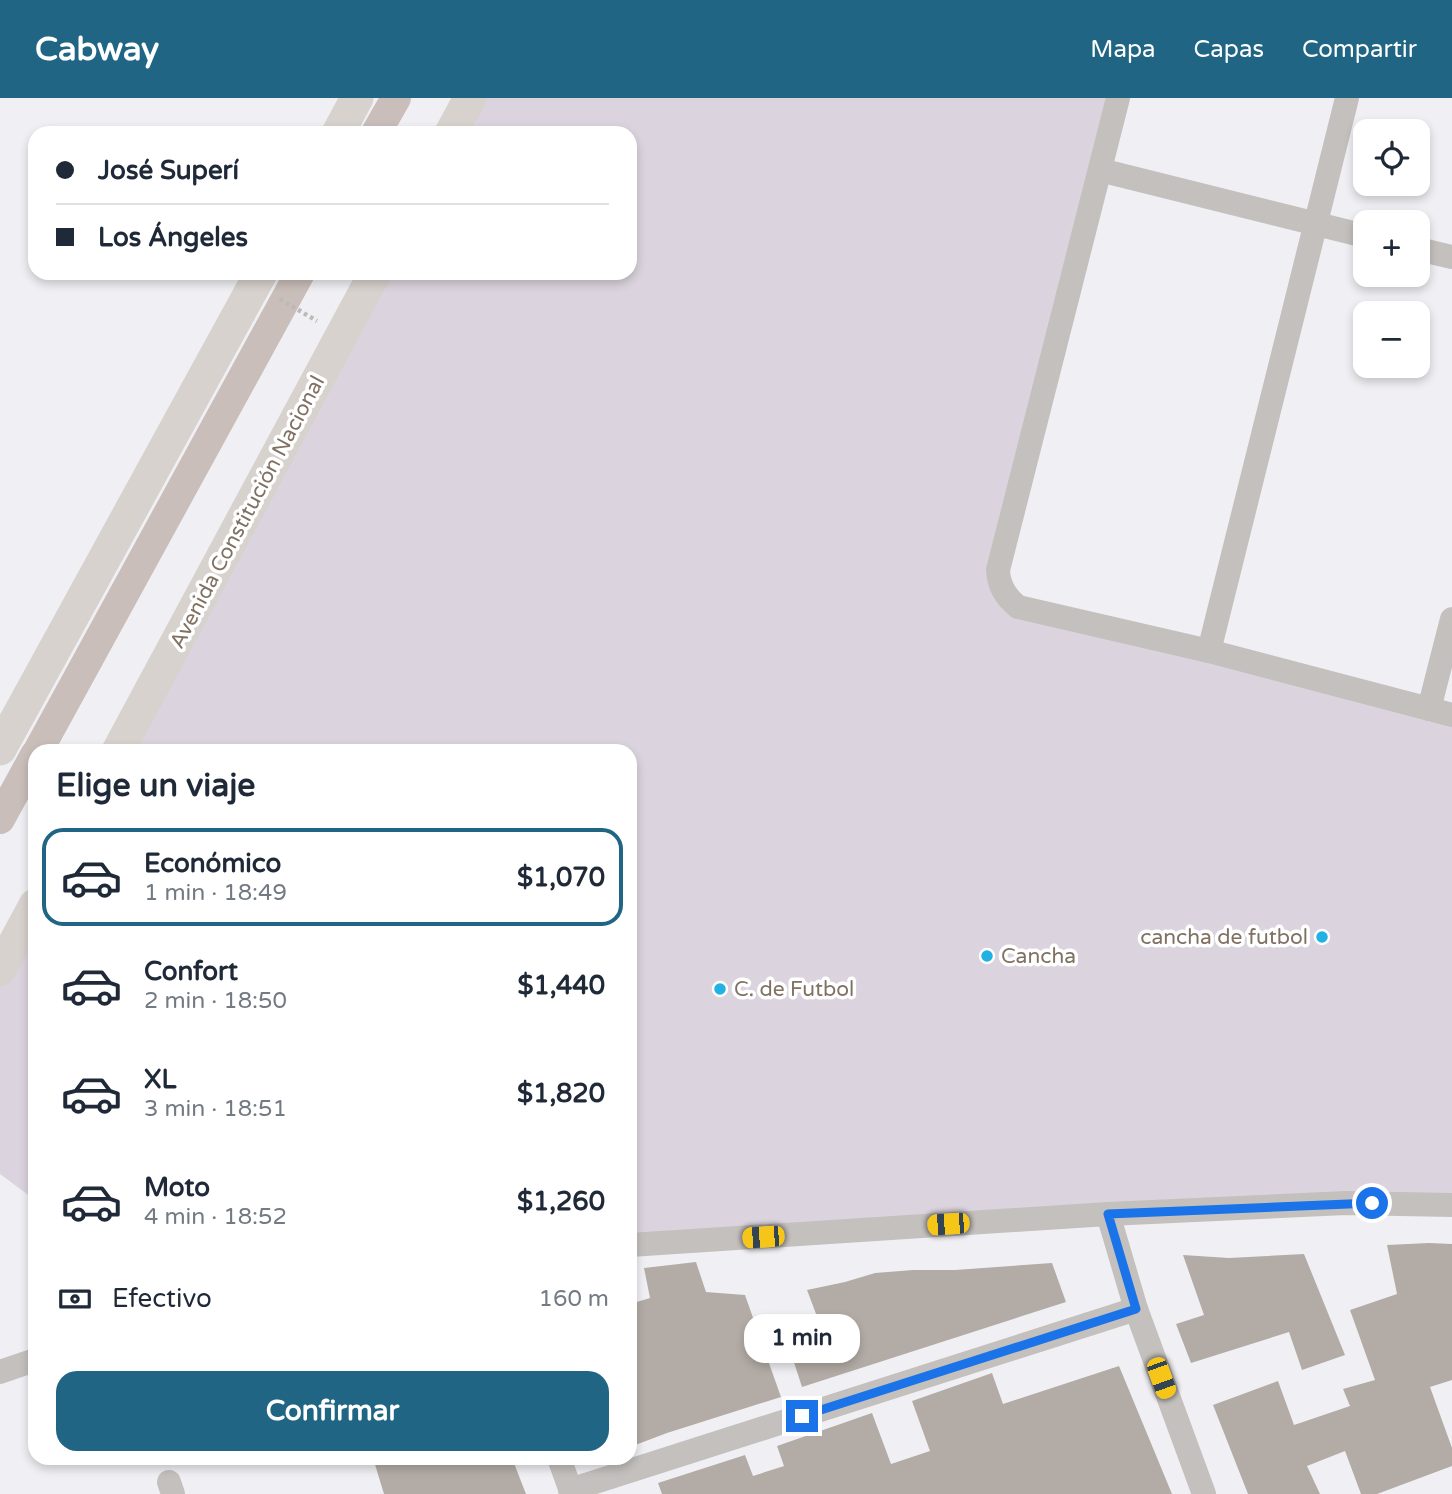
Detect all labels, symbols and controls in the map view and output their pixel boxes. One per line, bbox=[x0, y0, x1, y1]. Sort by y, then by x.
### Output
text: Cabway bbox=[35, 30, 159, 69]
text: Mapa bbox=[1090, 35, 1156, 64]
text: Capas bbox=[1194, 35, 1264, 64]
text: Compartir bbox=[1302, 35, 1417, 64]
map controls bbox=[1353, 119, 1430, 378]
button: locate bbox=[1353, 119, 1430, 196]
text: José Superí bbox=[98, 155, 239, 186]
button: + bbox=[1353, 210, 1430, 287]
text: Los Ángeles bbox=[98, 222, 248, 253]
button: − bbox=[1353, 301, 1430, 378]
street label: Avenida Constitución Nacional bbox=[165, 372, 330, 653]
text: Elige un viaje bbox=[56, 767, 255, 805]
icon: car bbox=[60, 846, 123, 909]
text: Económico bbox=[144, 848, 281, 879]
text: $1,070 bbox=[517, 862, 605, 893]
text: 1 min · 18:49 bbox=[144, 879, 287, 907]
place label: cancha de futbol bbox=[1140, 925, 1308, 950]
marker: cancha de futbol bbox=[1314, 929, 1330, 945]
place label: Cancha bbox=[1001, 944, 1076, 969]
marker: Cancha bbox=[979, 948, 995, 964]
icon: car bbox=[60, 954, 123, 1017]
text: Confort bbox=[144, 956, 238, 987]
text: $1,440 bbox=[517, 970, 605, 1001]
place label: C. de Futbol bbox=[734, 977, 854, 1002]
marker: C. de Futbol bbox=[712, 981, 728, 997]
text: 2 min · 18:50 bbox=[144, 987, 287, 1015]
icon: car bbox=[60, 1062, 123, 1125]
text: XL bbox=[144, 1064, 176, 1095]
text: $1,820 bbox=[517, 1078, 605, 1109]
text: 3 min · 18:51 bbox=[144, 1095, 287, 1123]
icon: car bbox=[60, 1170, 123, 1233]
text: Moto bbox=[144, 1172, 210, 1203]
text: $1,260 bbox=[517, 1186, 605, 1217]
route start bbox=[1356, 1187, 1388, 1219]
text: 4 min · 18:52 bbox=[144, 1203, 287, 1231]
car bbox=[927, 1212, 970, 1236]
car bbox=[742, 1225, 785, 1249]
icon: cash bbox=[56, 1280, 94, 1318]
text: Efectivo bbox=[112, 1283, 212, 1314]
text: 160 m bbox=[539, 1285, 609, 1313]
callout: 1 min bbox=[744, 1314, 860, 1364]
text: 1 min bbox=[771, 1324, 833, 1352]
car bbox=[1144, 1355, 1179, 1401]
button: Confirmar bbox=[56, 1371, 609, 1451]
route end bbox=[786, 1400, 818, 1432]

